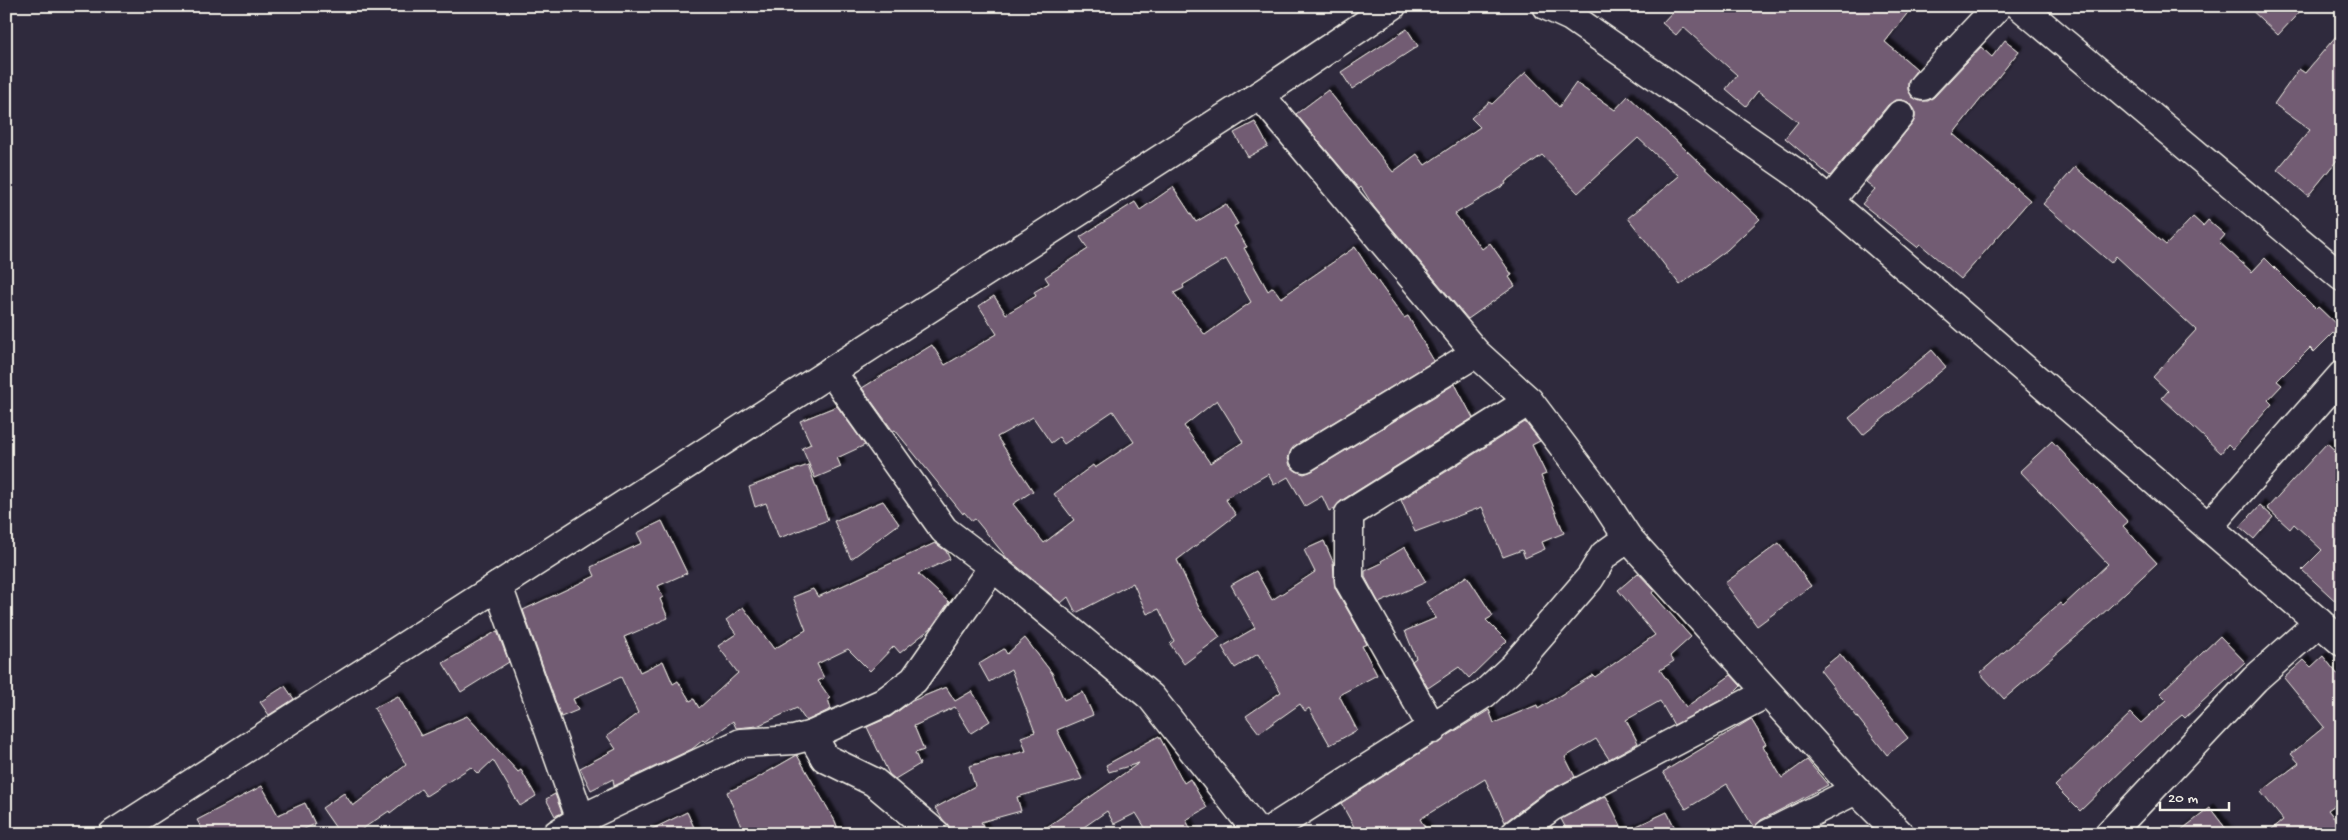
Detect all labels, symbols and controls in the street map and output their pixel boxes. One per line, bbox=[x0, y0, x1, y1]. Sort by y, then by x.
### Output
scale bar bbox=[2160, 780, 2229, 812]
text: 20 m bbox=[2168, 790, 2198, 808]

